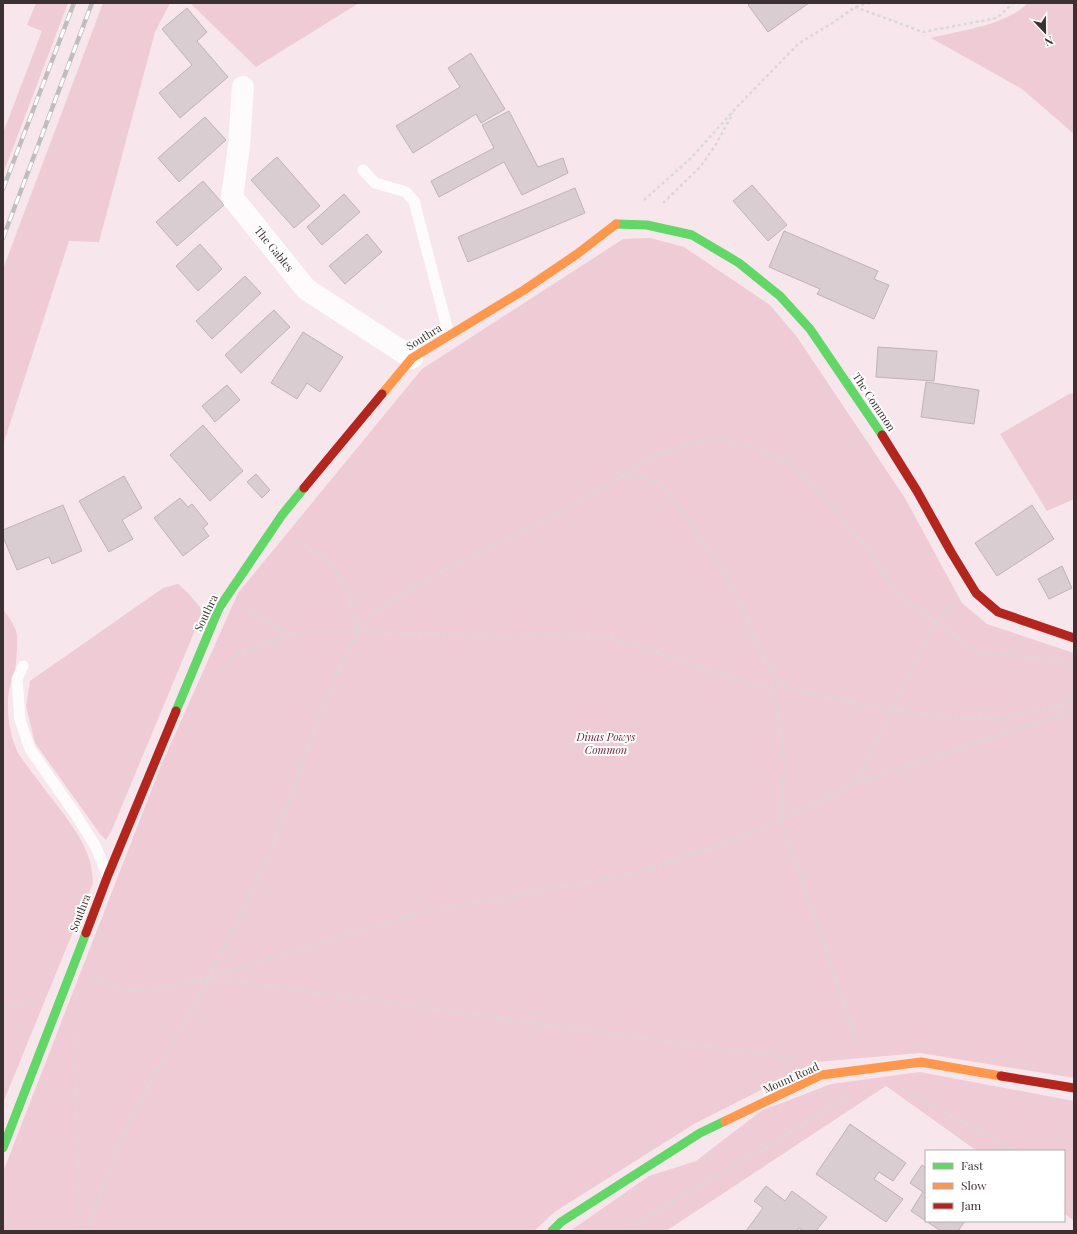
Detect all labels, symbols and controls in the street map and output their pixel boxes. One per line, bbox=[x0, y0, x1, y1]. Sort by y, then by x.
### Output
north arrow bbox=[1025, 12, 1065, 52]
text: N bbox=[1042, 33, 1055, 50]
street label: The Gables bbox=[251, 223, 297, 275]
street label: Southra bbox=[403, 320, 445, 353]
street label: The Common bbox=[849, 370, 900, 434]
street label: Southra bbox=[190, 591, 221, 634]
park label: Dinas Powys Common bbox=[575, 729, 636, 757]
street label: Southra bbox=[66, 891, 94, 934]
street label: Mount Road bbox=[760, 1058, 822, 1097]
legend bbox=[925, 1150, 1065, 1222]
text: Fast bbox=[961, 1157, 984, 1173]
text: Slow bbox=[961, 1177, 987, 1193]
text: Jam bbox=[960, 1197, 982, 1213]

